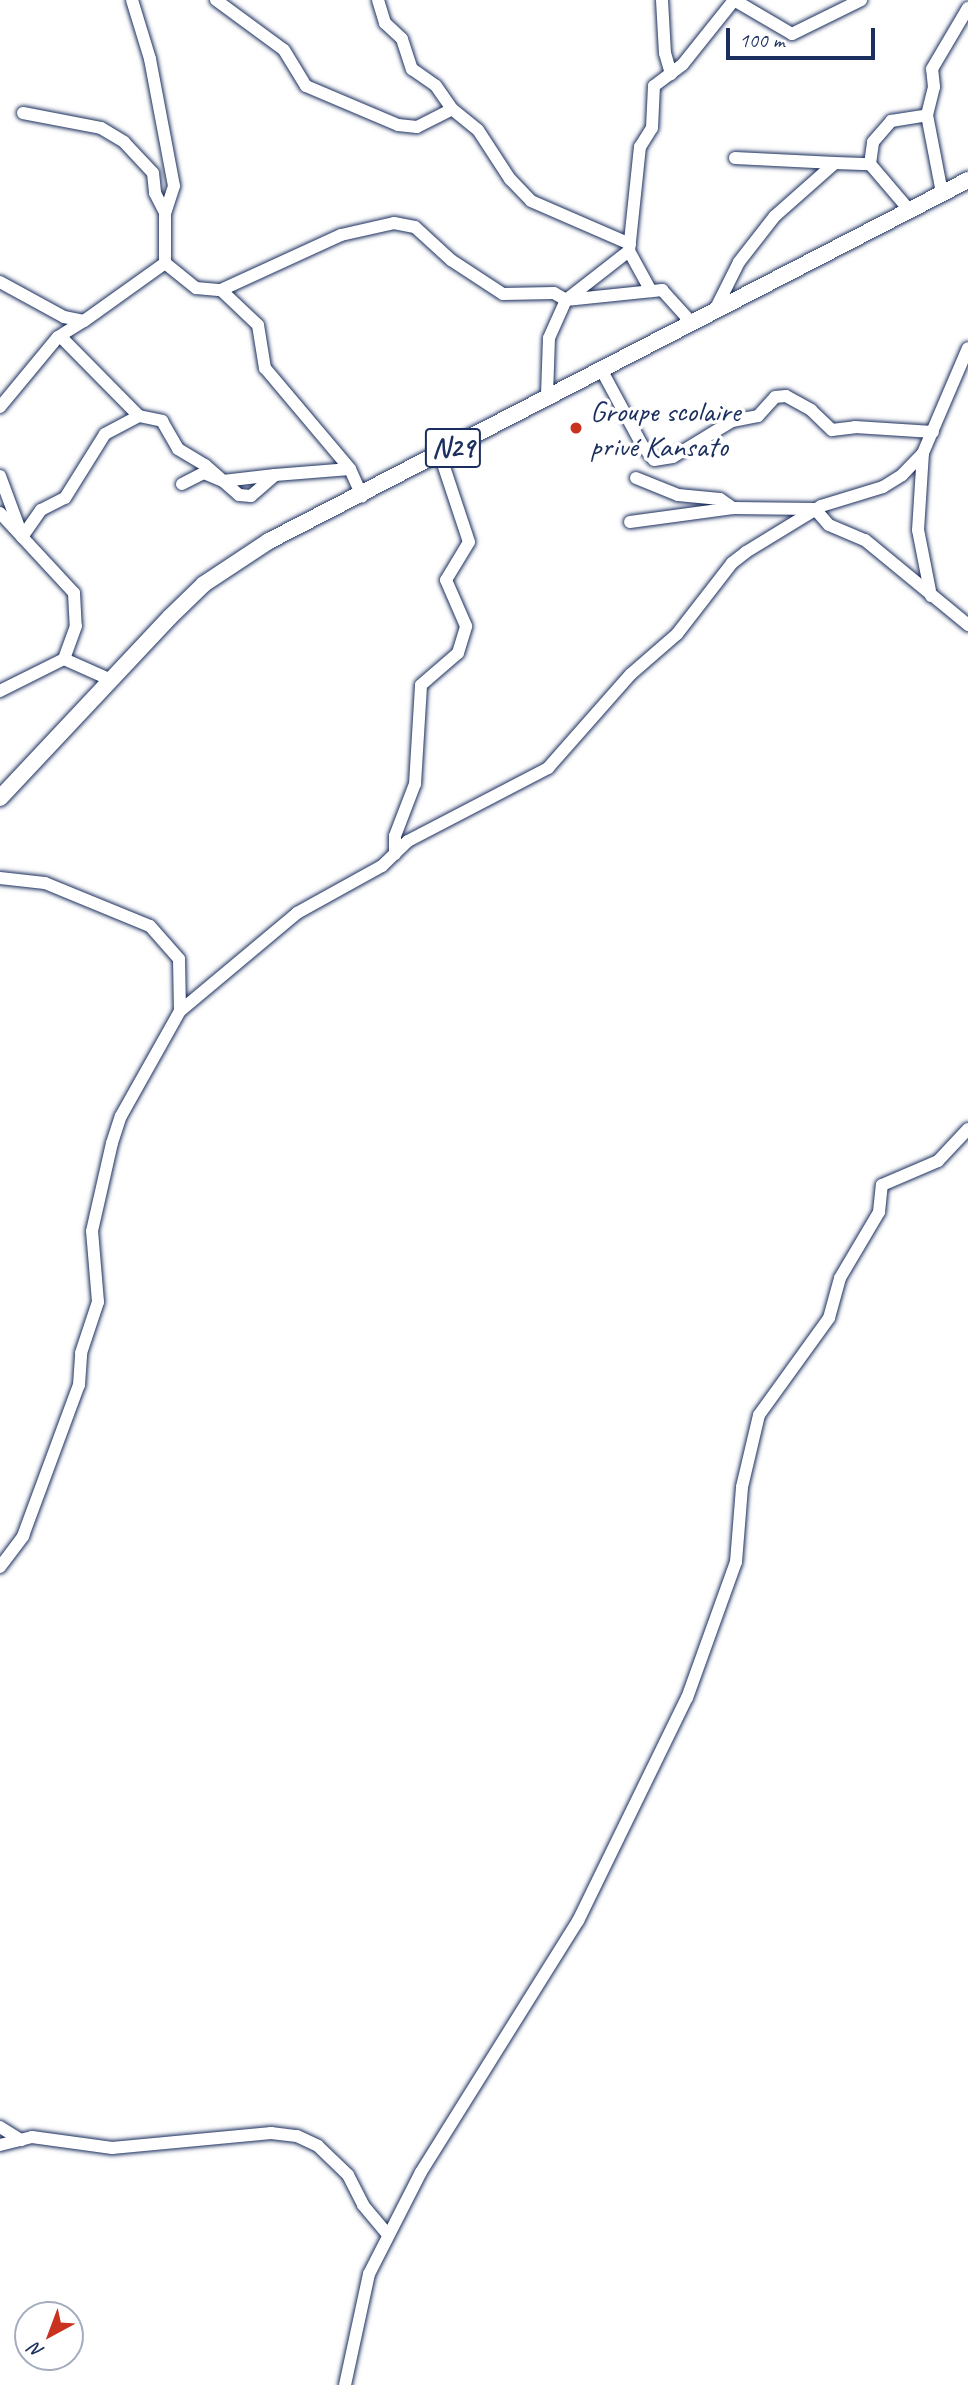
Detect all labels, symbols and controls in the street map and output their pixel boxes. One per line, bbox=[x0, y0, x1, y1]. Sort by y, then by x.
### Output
scale bar bbox=[730, 14, 879, 58]
text: 100 m bbox=[739, 27, 784, 53]
place label: Groupe scolaire privé Kansato bbox=[590, 393, 740, 463]
marker: Groupe scolaire privé Kansato bbox=[568, 420, 584, 436]
road number: N29 bbox=[423, 424, 483, 472]
north arrow bbox=[14, 2301, 84, 2371]
text: N bbox=[24, 2337, 49, 2363]

